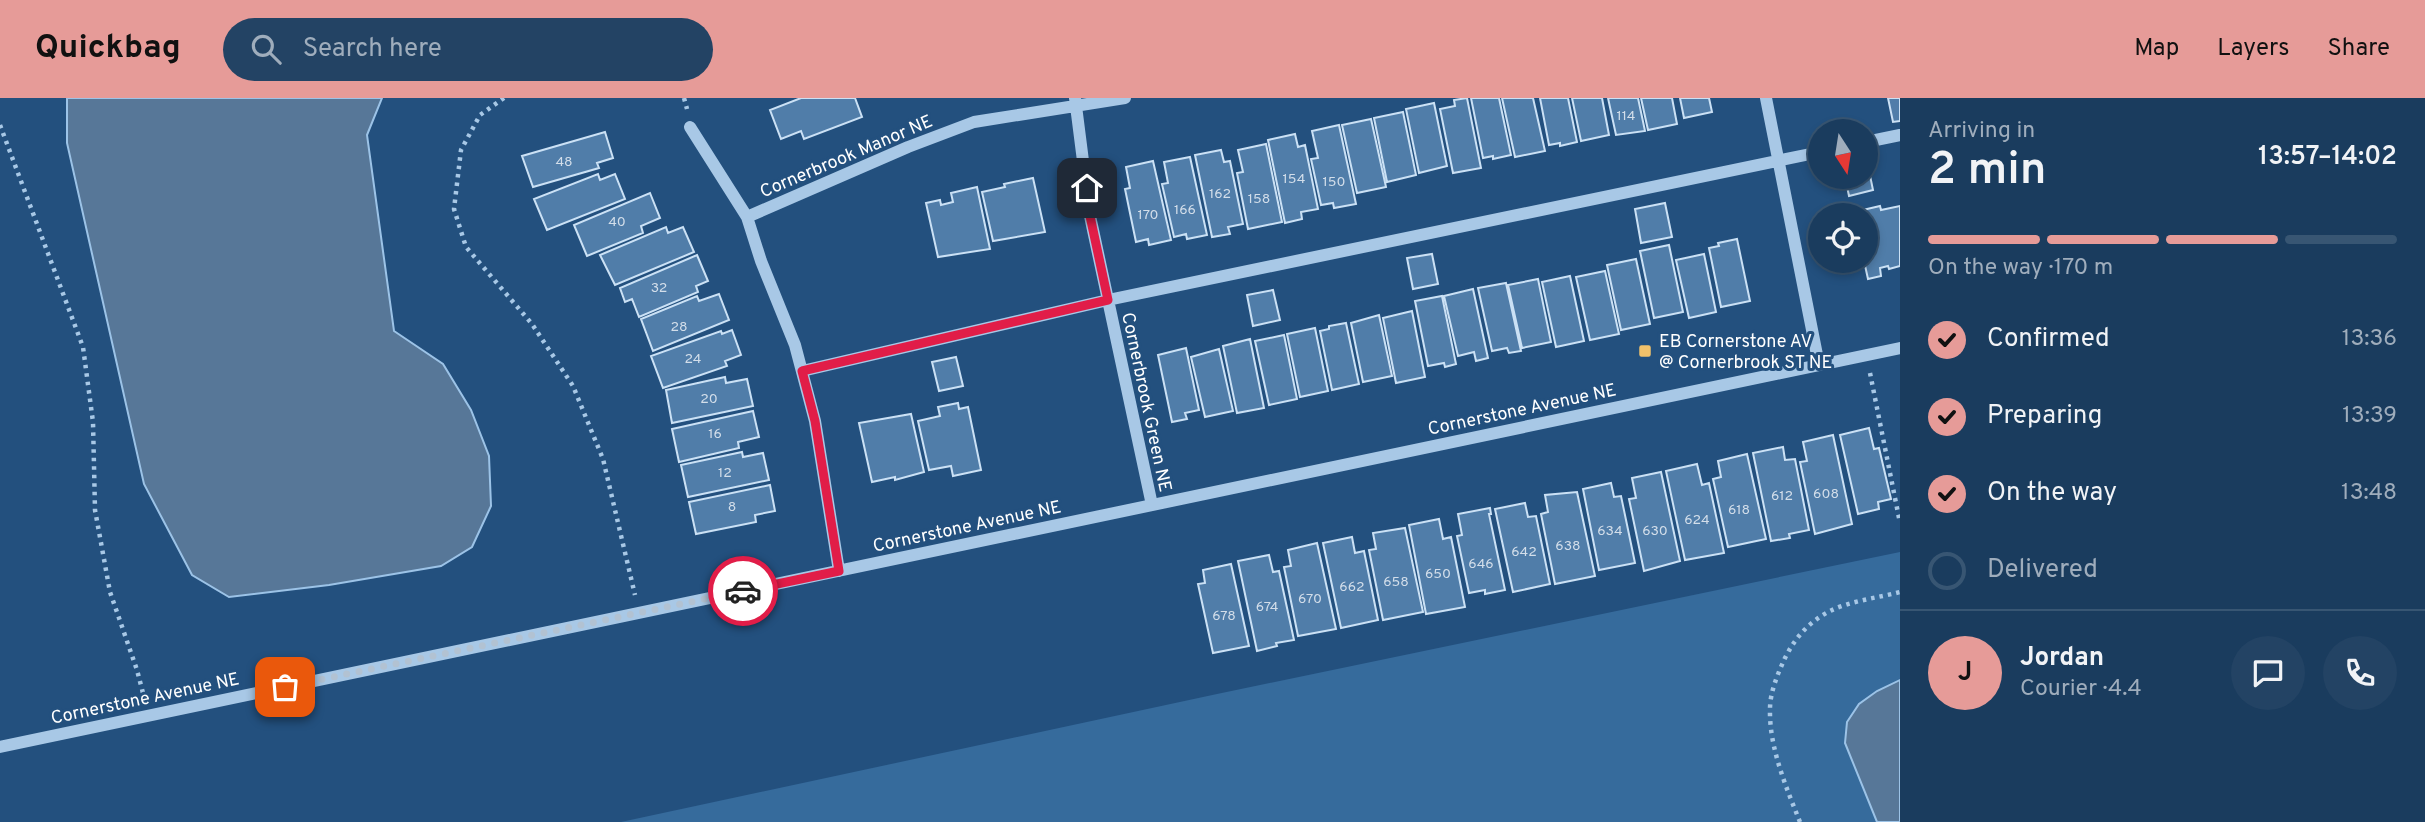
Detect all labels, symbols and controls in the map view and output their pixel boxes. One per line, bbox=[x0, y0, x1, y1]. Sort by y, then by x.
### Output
search box bbox=[223, 18, 713, 81]
text: Quickbag bbox=[35, 28, 181, 70]
icon: search bbox=[247, 30, 285, 68]
text: Search here bbox=[303, 33, 442, 66]
text: Map bbox=[2134, 34, 2179, 64]
text: Layers bbox=[2217, 34, 2289, 64]
text: Share bbox=[2327, 34, 2390, 64]
house number: 114 bbox=[1617, 108, 1635, 125]
street label: Cornerbrook Manor NE bbox=[757, 111, 936, 204]
text: Arriving in bbox=[1928, 117, 2035, 146]
north arrow bbox=[1808, 119, 1878, 189]
map controls bbox=[1808, 119, 1878, 273]
text: 13:57–14:02 bbox=[2258, 141, 2397, 174]
text: 2 min bbox=[1928, 142, 2047, 201]
house number: 48 bbox=[555, 154, 573, 171]
pin bbox=[1057, 158, 1117, 218]
icon: home bbox=[1068, 169, 1106, 207]
house number: 154 bbox=[1283, 171, 1305, 188]
house number: 150 bbox=[1323, 174, 1345, 191]
house number: 162 bbox=[1209, 186, 1231, 203]
house number: 158 bbox=[1248, 191, 1270, 208]
house number: 166 bbox=[1174, 202, 1196, 219]
button: locate bbox=[1808, 203, 1878, 273]
house number: 170 bbox=[1137, 207, 1159, 224]
house number: 40 bbox=[608, 214, 626, 231]
text: On the way · 170 m bbox=[1928, 254, 2113, 283]
house number: 32 bbox=[651, 280, 667, 297]
street label: Cornerbrook Green NE bbox=[1115, 310, 1176, 494]
house number: 28 bbox=[670, 319, 688, 336]
icon: check bbox=[1928, 321, 1966, 359]
text: Confirmed bbox=[1987, 323, 2110, 356]
text: 13:36 bbox=[2342, 325, 2397, 354]
place label: EB Cornerstone AV @ Cornerbrook ST NE bbox=[1659, 331, 1832, 375]
marker: EB Cornerstone AV @ Cornerbrook ST NE bbox=[1637, 343, 1653, 359]
house number: 24 bbox=[684, 351, 702, 368]
street label: Cornerstone Avenue NE bbox=[1426, 379, 1619, 442]
house number: 20 bbox=[700, 391, 718, 408]
icon: check bbox=[1928, 398, 1966, 436]
text: Preparing bbox=[1987, 400, 2102, 433]
text: 13:39 bbox=[2342, 402, 2397, 431]
house number: 16 bbox=[708, 426, 722, 443]
house number: 12 bbox=[718, 465, 732, 482]
icon: check bbox=[1928, 475, 1966, 513]
text: On the way bbox=[1987, 477, 2117, 510]
text: 13:48 bbox=[2341, 479, 2397, 508]
house number: 608 bbox=[1813, 486, 1839, 503]
house number: 612 bbox=[1771, 488, 1793, 505]
street label: Cornerstone Avenue NE bbox=[871, 496, 1064, 559]
house number: 8 bbox=[728, 499, 736, 516]
house number: 618 bbox=[1728, 502, 1750, 519]
house number: 624 bbox=[1684, 512, 1710, 529]
house number: 634 bbox=[1597, 523, 1623, 540]
house number: 630 bbox=[1642, 523, 1668, 540]
house number: 638 bbox=[1555, 538, 1581, 555]
house number: 642 bbox=[1511, 544, 1537, 561]
text: Delivered bbox=[1987, 554, 2098, 587]
courier bbox=[708, 556, 778, 626]
house number: 646 bbox=[1468, 556, 1494, 573]
house number: 650 bbox=[1425, 566, 1451, 583]
icon: car bbox=[724, 572, 762, 610]
house number: 658 bbox=[1383, 574, 1409, 591]
house number: 662 bbox=[1339, 579, 1365, 596]
house number: 670 bbox=[1298, 591, 1322, 608]
house number: 674 bbox=[1256, 599, 1278, 616]
house number: 678 bbox=[1212, 608, 1236, 625]
button: chat bbox=[2231, 636, 2305, 710]
button: phone bbox=[2323, 636, 2397, 710]
text: Jordan bbox=[2020, 642, 2104, 675]
pin bbox=[255, 657, 315, 717]
text: J bbox=[1958, 657, 1972, 690]
street label: Cornerstone Avenue NE bbox=[49, 668, 242, 731]
icon: bag bbox=[266, 668, 304, 706]
text: Courier · 4.4 bbox=[2020, 675, 2142, 704]

